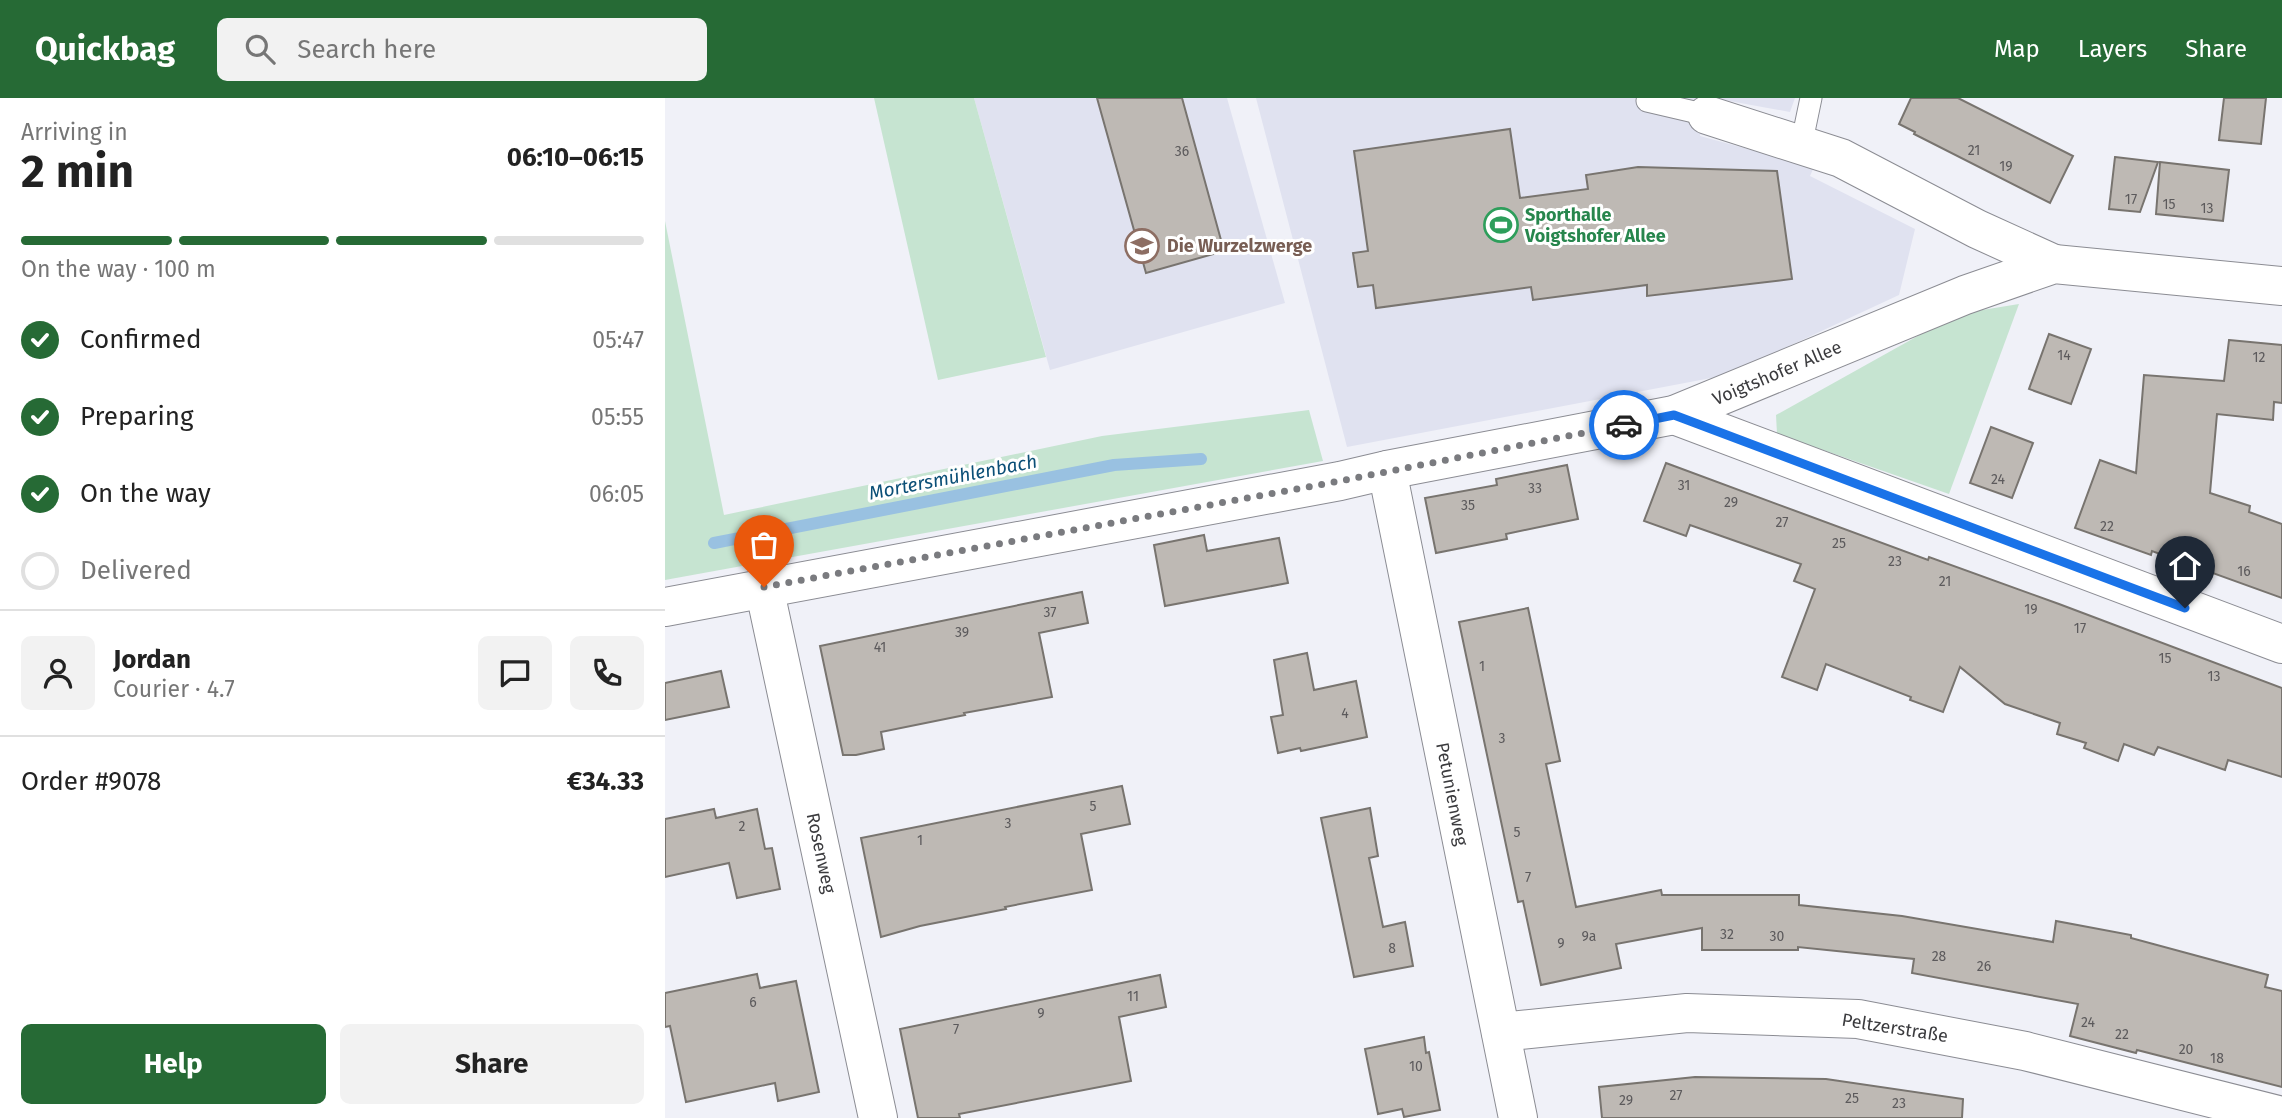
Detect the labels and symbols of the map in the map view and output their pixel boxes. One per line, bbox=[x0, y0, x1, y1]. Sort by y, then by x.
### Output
house number: 21 bbox=[1968, 142, 1980, 159]
house number: 36 bbox=[1175, 143, 1189, 160]
house number: 19 bbox=[1999, 158, 2013, 175]
house number: 17 bbox=[2125, 191, 2137, 208]
house number: 15 bbox=[2162, 196, 2176, 213]
house number: 13 bbox=[2200, 200, 2214, 217]
place label: Sporthalle Voigtshofer Allee bbox=[1524, 204, 1666, 247]
sports icon: Sporthalle Voigtshofer Allee bbox=[1482, 206, 1520, 244]
school or university icon: Die Wurzelzwerge bbox=[1123, 227, 1161, 265]
place label: Die Wurzelzwerge bbox=[1167, 235, 1312, 257]
street label: Voigtshofer Allee bbox=[1709, 336, 1845, 410]
house number: 14 bbox=[2057, 347, 2071, 364]
house number: 12 bbox=[2253, 349, 2266, 366]
courier bbox=[1589, 390, 1659, 460]
water label: Mortersmühlenbach bbox=[867, 449, 1039, 505]
house number: 24 bbox=[1991, 471, 2006, 488]
house number: 31 bbox=[1678, 477, 1690, 494]
house number: 33 bbox=[1528, 480, 1542, 497]
house number: 29 bbox=[1724, 494, 1738, 511]
house number: 35 bbox=[1461, 497, 1475, 514]
house number: 27 bbox=[1775, 514, 1789, 531]
pin bbox=[734, 515, 794, 587]
house number: 22 bbox=[2100, 518, 2114, 535]
house number: 25 bbox=[1832, 535, 1846, 552]
pin bbox=[2155, 536, 2215, 608]
house number: 23 bbox=[1888, 553, 1902, 570]
house number: 16 bbox=[2237, 563, 2251, 580]
house number: 21 bbox=[1939, 573, 1951, 590]
house number: 19 bbox=[2024, 601, 2038, 618]
house number: 37 bbox=[1043, 604, 1057, 621]
house number: 17 bbox=[2074, 620, 2086, 637]
house number: 39 bbox=[955, 624, 969, 641]
house number: 41 bbox=[874, 639, 886, 656]
house number: 15 bbox=[2158, 650, 2172, 667]
house number: 1 bbox=[1479, 658, 1485, 675]
house number: 13 bbox=[2207, 668, 2221, 685]
house number: 4 bbox=[1341, 705, 1349, 722]
house number: 3 bbox=[1499, 730, 1506, 747]
street label: Petunienweg bbox=[1431, 740, 1473, 848]
house number: 5 bbox=[1089, 798, 1097, 815]
street label: Rosenweg bbox=[802, 811, 840, 896]
house number: 3 bbox=[1005, 815, 1012, 832]
house number: 2 bbox=[739, 818, 746, 835]
house number: 5 bbox=[1513, 824, 1521, 841]
house number: 1 bbox=[917, 832, 923, 849]
house number: 7 bbox=[1525, 869, 1531, 886]
house number: 32 bbox=[1720, 926, 1734, 943]
house number: 9a bbox=[1582, 928, 1596, 945]
house number: 30 bbox=[1770, 928, 1785, 945]
house number: 9 bbox=[1557, 935, 1565, 952]
house number: 8 bbox=[1388, 940, 1396, 957]
house number: 28 bbox=[1932, 948, 1947, 965]
house number: 26 bbox=[1977, 958, 1991, 975]
house number: 11 bbox=[1127, 988, 1139, 1005]
house number: 6 bbox=[749, 994, 757, 1011]
house number: 9 bbox=[1037, 1005, 1045, 1022]
street label: Peltzerstraße bbox=[1840, 1009, 1950, 1047]
house number: 24 bbox=[2081, 1014, 2096, 1031]
house number: 7 bbox=[953, 1021, 959, 1038]
house number: 22 bbox=[2115, 1026, 2129, 1043]
house number: 20 bbox=[2179, 1041, 2194, 1058]
house number: 18 bbox=[2210, 1050, 2224, 1067]
house number: 10 bbox=[1409, 1058, 1423, 1075]
house number: 27 bbox=[1669, 1087, 1683, 1104]
house number: 25 bbox=[1845, 1090, 1859, 1107]
house number: 29 bbox=[1619, 1092, 1633, 1109]
house number: 23 bbox=[1892, 1095, 1906, 1112]

